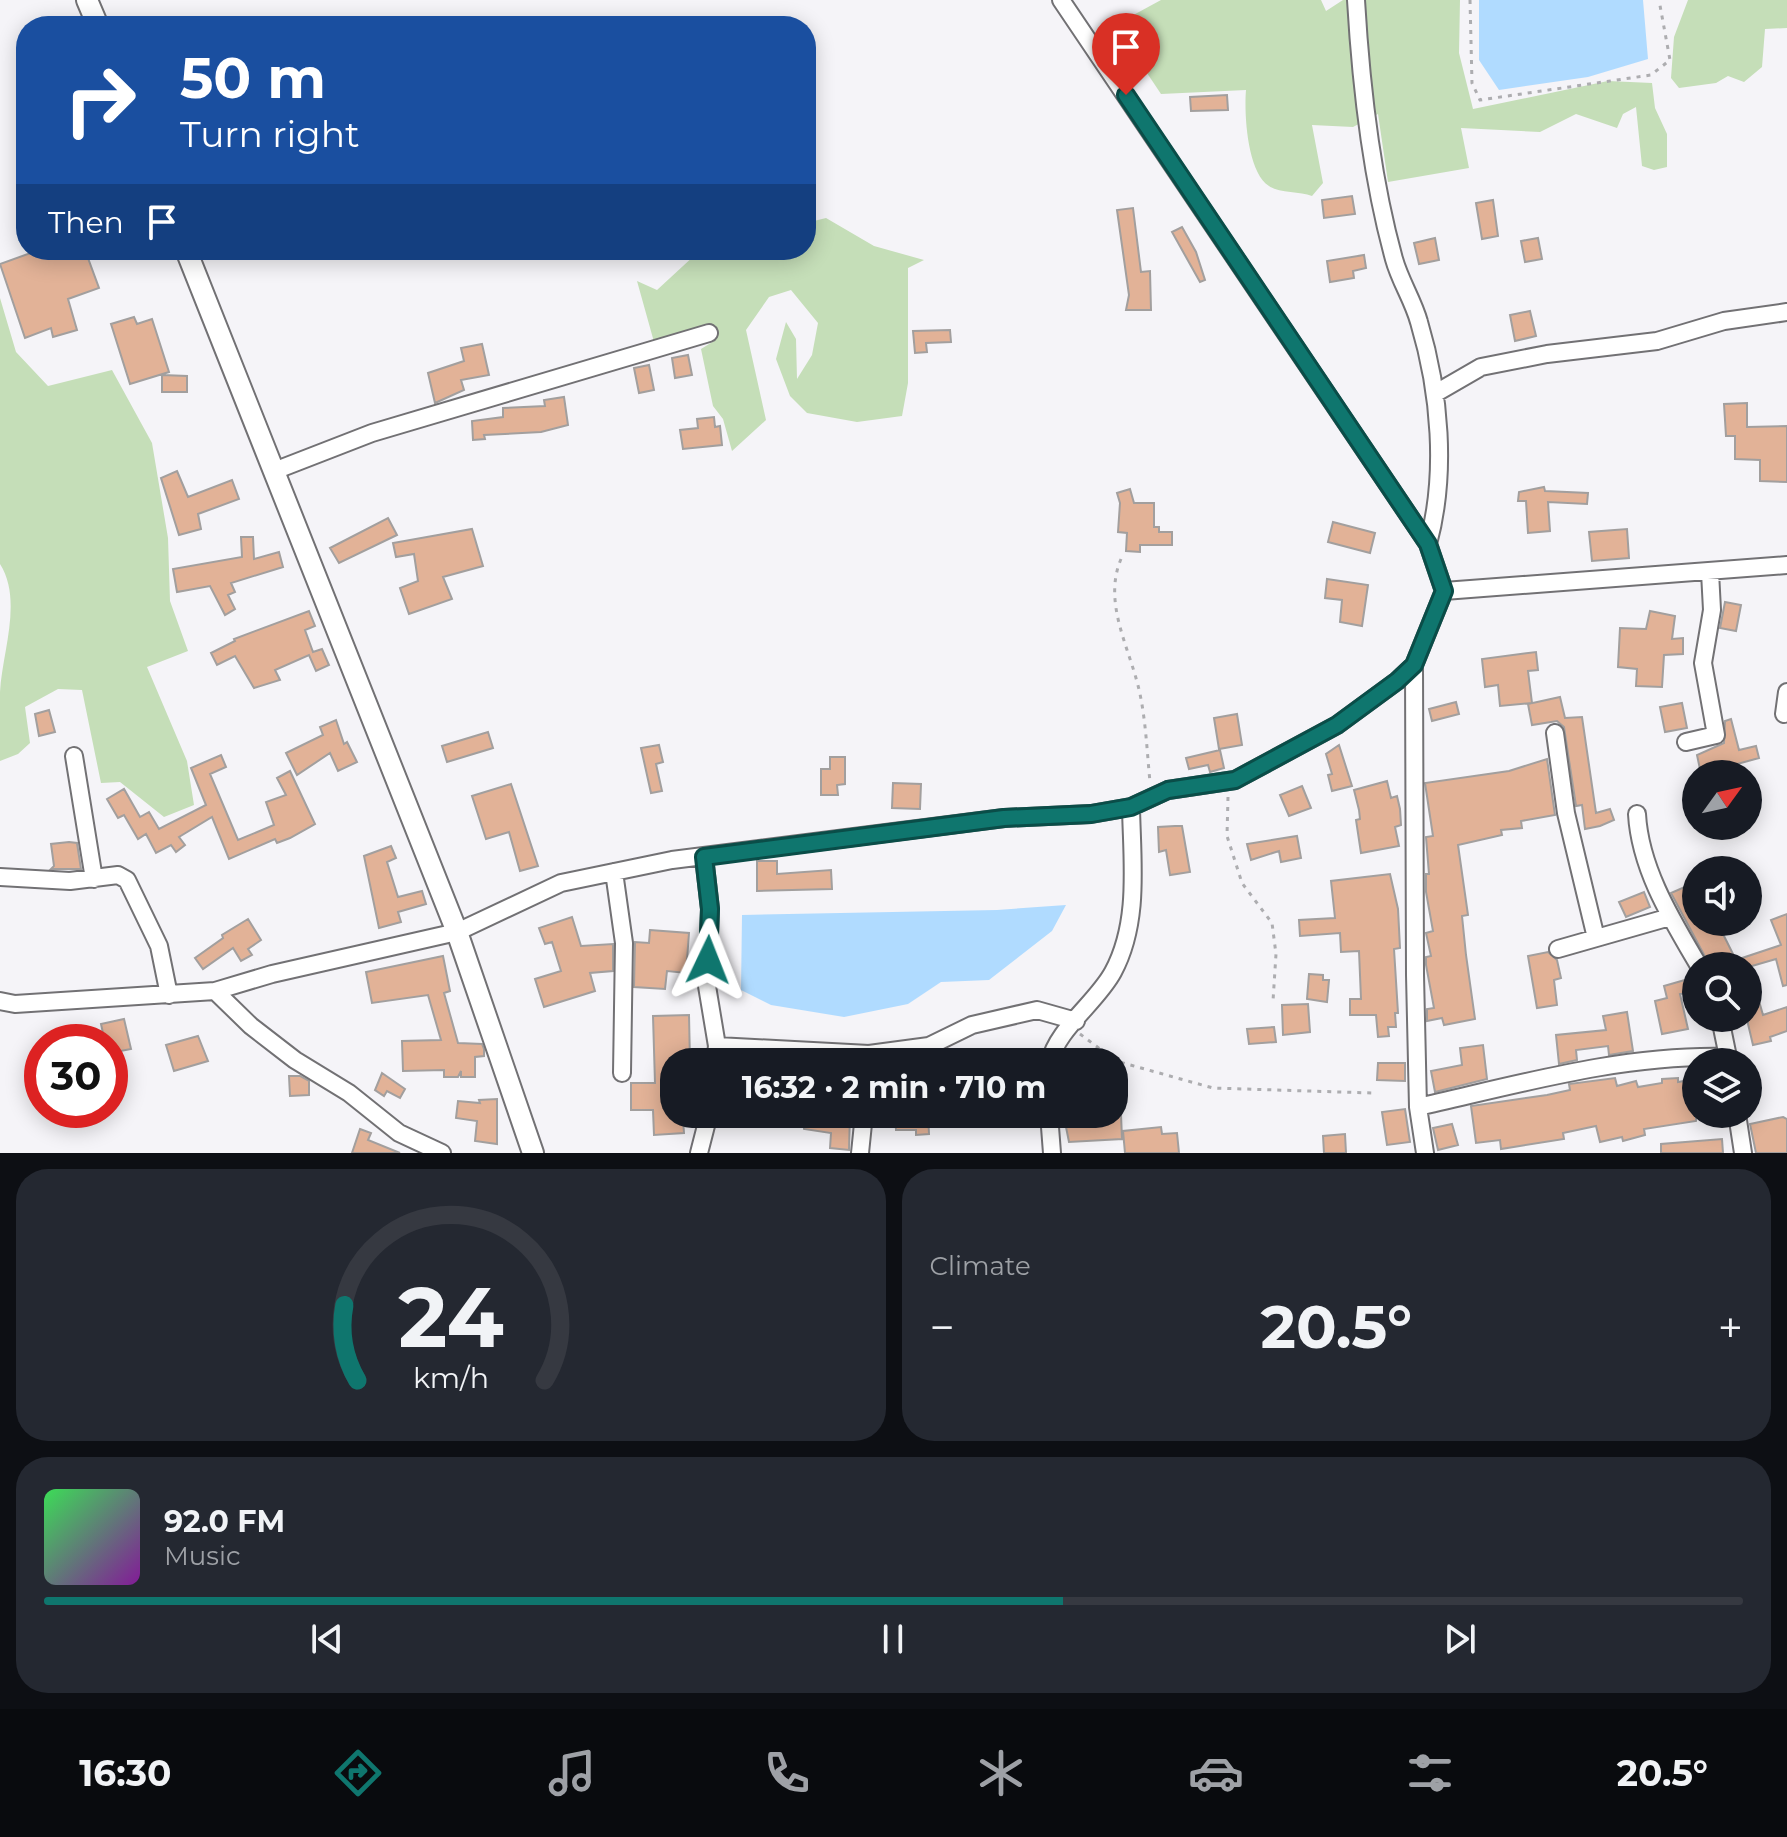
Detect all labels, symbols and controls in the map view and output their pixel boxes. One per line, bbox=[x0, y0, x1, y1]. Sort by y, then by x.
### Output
pin bbox=[1092, 13, 1160, 95]
icon: arrive bbox=[1104, 25, 1148, 69]
text: 50 m bbox=[180, 44, 326, 112]
icon: right bbox=[48, 48, 152, 152]
text: Turn right bbox=[180, 112, 360, 156]
icon: arrive bbox=[140, 200, 184, 244]
text: Then bbox=[48, 204, 124, 241]
north arrow bbox=[1682, 760, 1762, 840]
map controls bbox=[1682, 760, 1762, 1128]
button: sound bbox=[1682, 856, 1762, 936]
position arrow bbox=[666, 918, 750, 1002]
button: search bbox=[1682, 952, 1762, 1032]
speed limit sign: 30 bbox=[24, 1024, 128, 1128]
button: layers bbox=[1682, 1048, 1762, 1128]
text: 16:32 · 2 min · 710 m bbox=[742, 1069, 1046, 1106]
text: Climate bbox=[930, 1250, 1031, 1282]
text: 24 bbox=[398, 1266, 504, 1368]
text: 20.5° bbox=[1261, 1290, 1412, 1363]
text: − bbox=[930, 1300, 955, 1354]
text: + bbox=[1718, 1300, 1743, 1354]
text: km/h bbox=[413, 1360, 489, 1395]
text: 92.0 FM bbox=[164, 1503, 285, 1540]
text: Music bbox=[164, 1540, 241, 1572]
icon: previous bbox=[305, 1617, 349, 1661]
icon: pause bbox=[871, 1617, 915, 1661]
icon: next bbox=[1438, 1617, 1482, 1661]
icon: directions bbox=[330, 1745, 386, 1801]
icon: music bbox=[544, 1745, 600, 1801]
icon: phone bbox=[759, 1745, 815, 1801]
icon: climate bbox=[973, 1745, 1029, 1801]
icon: car bbox=[1188, 1745, 1244, 1801]
icon: filters bbox=[1402, 1745, 1458, 1801]
text: 16:30 bbox=[79, 1751, 171, 1795]
text: 20.5° bbox=[1617, 1751, 1708, 1795]

